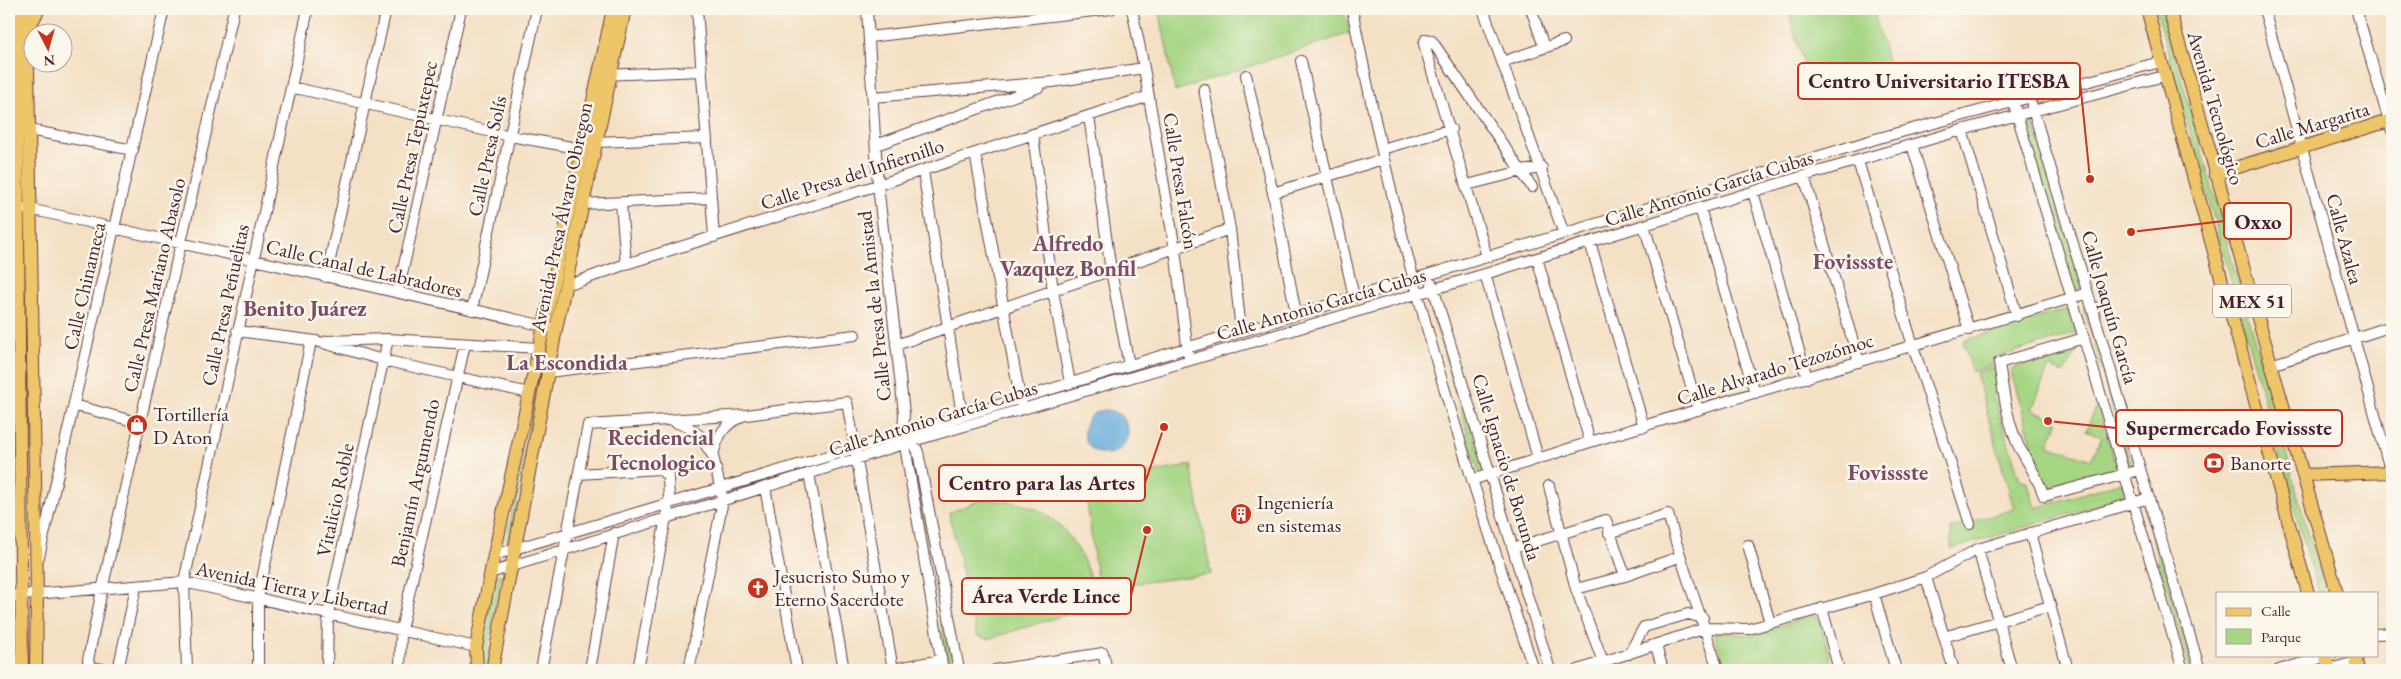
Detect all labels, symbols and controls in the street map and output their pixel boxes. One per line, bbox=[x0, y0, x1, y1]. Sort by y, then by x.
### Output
north arrow bbox=[22, 22, 72, 72]
street label: Avenida Tecnológico bbox=[2181, 27, 2250, 188]
text: N bbox=[42, 51, 56, 71]
street label: Calle Presa Tepuxtepec bbox=[381, 58, 443, 236]
callout: Centro Universitario ITESBA bbox=[1798, 63, 2080, 99]
text: Centro Universitario ITESBA bbox=[1808, 67, 2071, 94]
street label: Calle Presa Solís bbox=[462, 93, 512, 219]
street label: Calle Margarita bbox=[2252, 95, 2372, 155]
street label: Avenida Presa Álvaro Obregon bbox=[524, 99, 598, 336]
street label: Calle Presa Falcón bbox=[1157, 111, 1205, 252]
street label: Calle Presa del Infiernillo bbox=[757, 132, 947, 216]
street label: Calle Antonio García Cubas bbox=[1601, 144, 1817, 232]
street label: Calle Presa Mariano Abasolo bbox=[117, 175, 191, 395]
street label: Calle Azalea bbox=[2320, 191, 2370, 287]
callout: Oxxo bbox=[2224, 203, 2291, 239]
text: Oxxo bbox=[2234, 208, 2282, 235]
street label: Calle Presa de la Amistad bbox=[851, 209, 897, 403]
street label: Calle Chinameca bbox=[57, 219, 111, 353]
street label: Calle Presa Peñuelitas bbox=[195, 222, 255, 388]
street label: Calle Joaquín García bbox=[2076, 227, 2144, 387]
district label: Alfredo Vazquez Bonfil bbox=[1000, 229, 1136, 283]
street label: Calle Canal de Labradores bbox=[263, 233, 465, 303]
district label: Fovissste bbox=[1813, 247, 1893, 276]
street label: Calle Antonio García Cubas bbox=[1213, 262, 1429, 346]
road number: MEX 51 bbox=[2213, 284, 2291, 318]
district label: Benito Juárez bbox=[243, 294, 367, 323]
street label: Calle Alvarado Tezozómoc bbox=[1673, 327, 1877, 411]
district label: La Escondida bbox=[506, 348, 628, 377]
street label: Calle Ignacio de Borunda bbox=[1466, 370, 1548, 564]
street label: Calle Antonio García Cubas bbox=[825, 374, 1041, 462]
street label: Benjamín Argumendo bbox=[384, 396, 446, 569]
place label: Tortillería D Aton bbox=[153, 401, 229, 450]
callout: Supermercado Fovissste bbox=[2116, 410, 2342, 446]
shop icon: Tortillería D Aton bbox=[125, 413, 149, 437]
text: Supermercado Fovissste bbox=[2126, 414, 2332, 441]
district label: Recidencial Tecnologico bbox=[607, 423, 715, 477]
street label: Vitalicio Roble bbox=[310, 441, 360, 559]
place label: Banorte bbox=[2230, 450, 2291, 476]
bank icon: Banorte bbox=[2202, 451, 2226, 475]
district label: Fovissste bbox=[1848, 458, 1928, 487]
callout: Centro para las Artes bbox=[939, 465, 1145, 501]
text: Centro para las Artes bbox=[949, 469, 1135, 496]
place label: Ingeniería en sistemas bbox=[1257, 489, 1341, 538]
building icon: Ingeniería en sistemas bbox=[1229, 502, 1253, 526]
street label: Avenida Tierra y Libertad bbox=[192, 555, 391, 621]
place label: Jesucristo Sumo y Eterno Sacerdote bbox=[772, 563, 910, 612]
church icon: Jesucristo Sumo y Eterno Sacerdote bbox=[746, 576, 770, 600]
callout: Área Verde Lince bbox=[962, 578, 1131, 614]
text: Área Verde Lince bbox=[971, 582, 1121, 609]
legend bbox=[2216, 592, 2378, 656]
text: Calle bbox=[2261, 601, 2291, 620]
text: Parque bbox=[2261, 627, 2301, 646]

